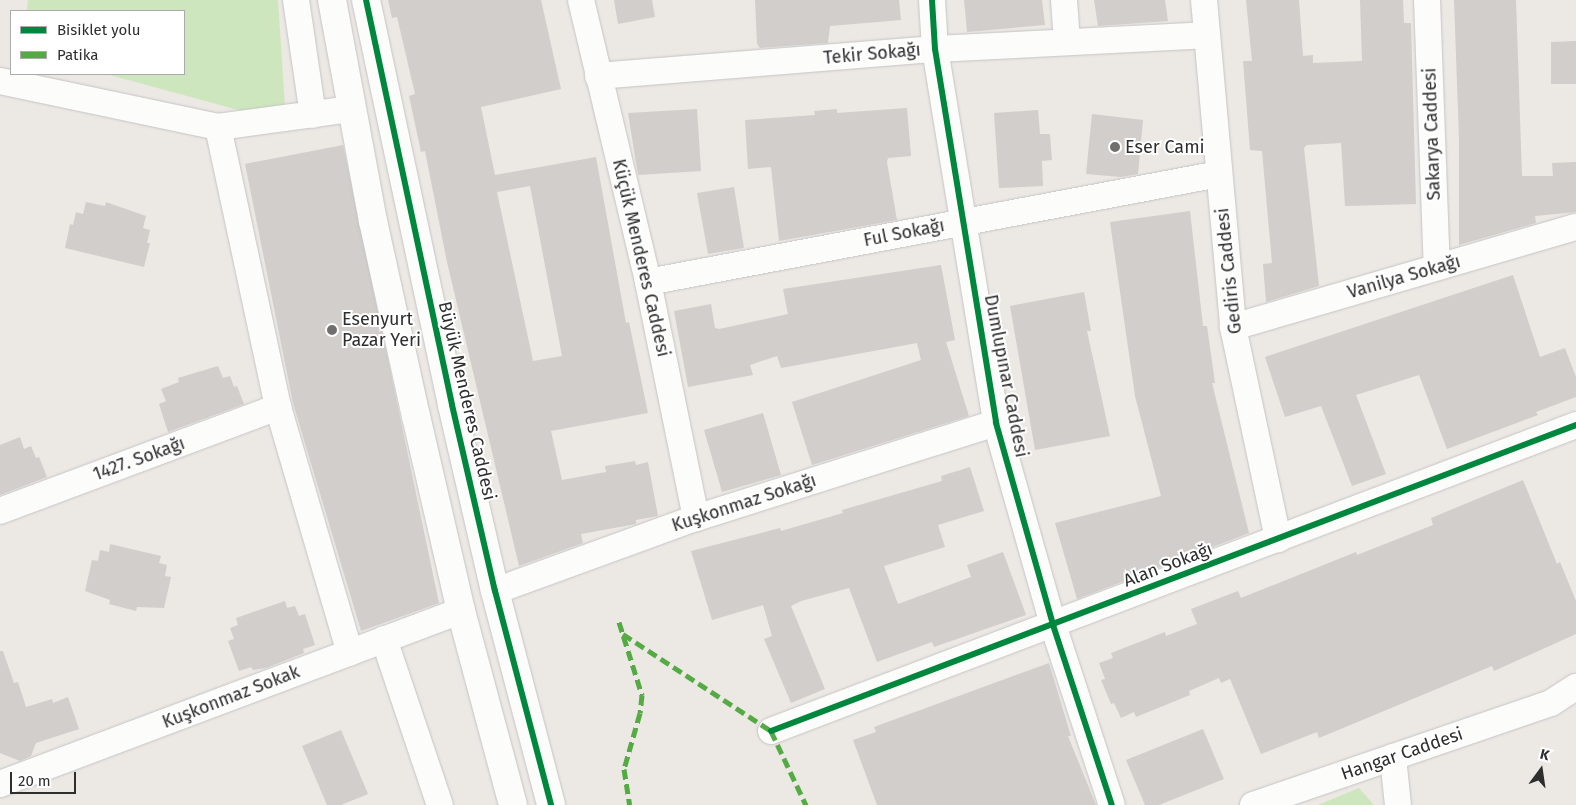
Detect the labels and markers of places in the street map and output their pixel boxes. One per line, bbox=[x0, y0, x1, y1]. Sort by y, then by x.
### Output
place label: Eser Cami bbox=[1125, 136, 1205, 158]
marker: Eser Cami bbox=[1109, 141, 1121, 153]
place label: Esenyurt Pazar Yeri bbox=[342, 309, 421, 352]
marker: Esenyurt Pazar Yeri bbox=[326, 324, 338, 336]

